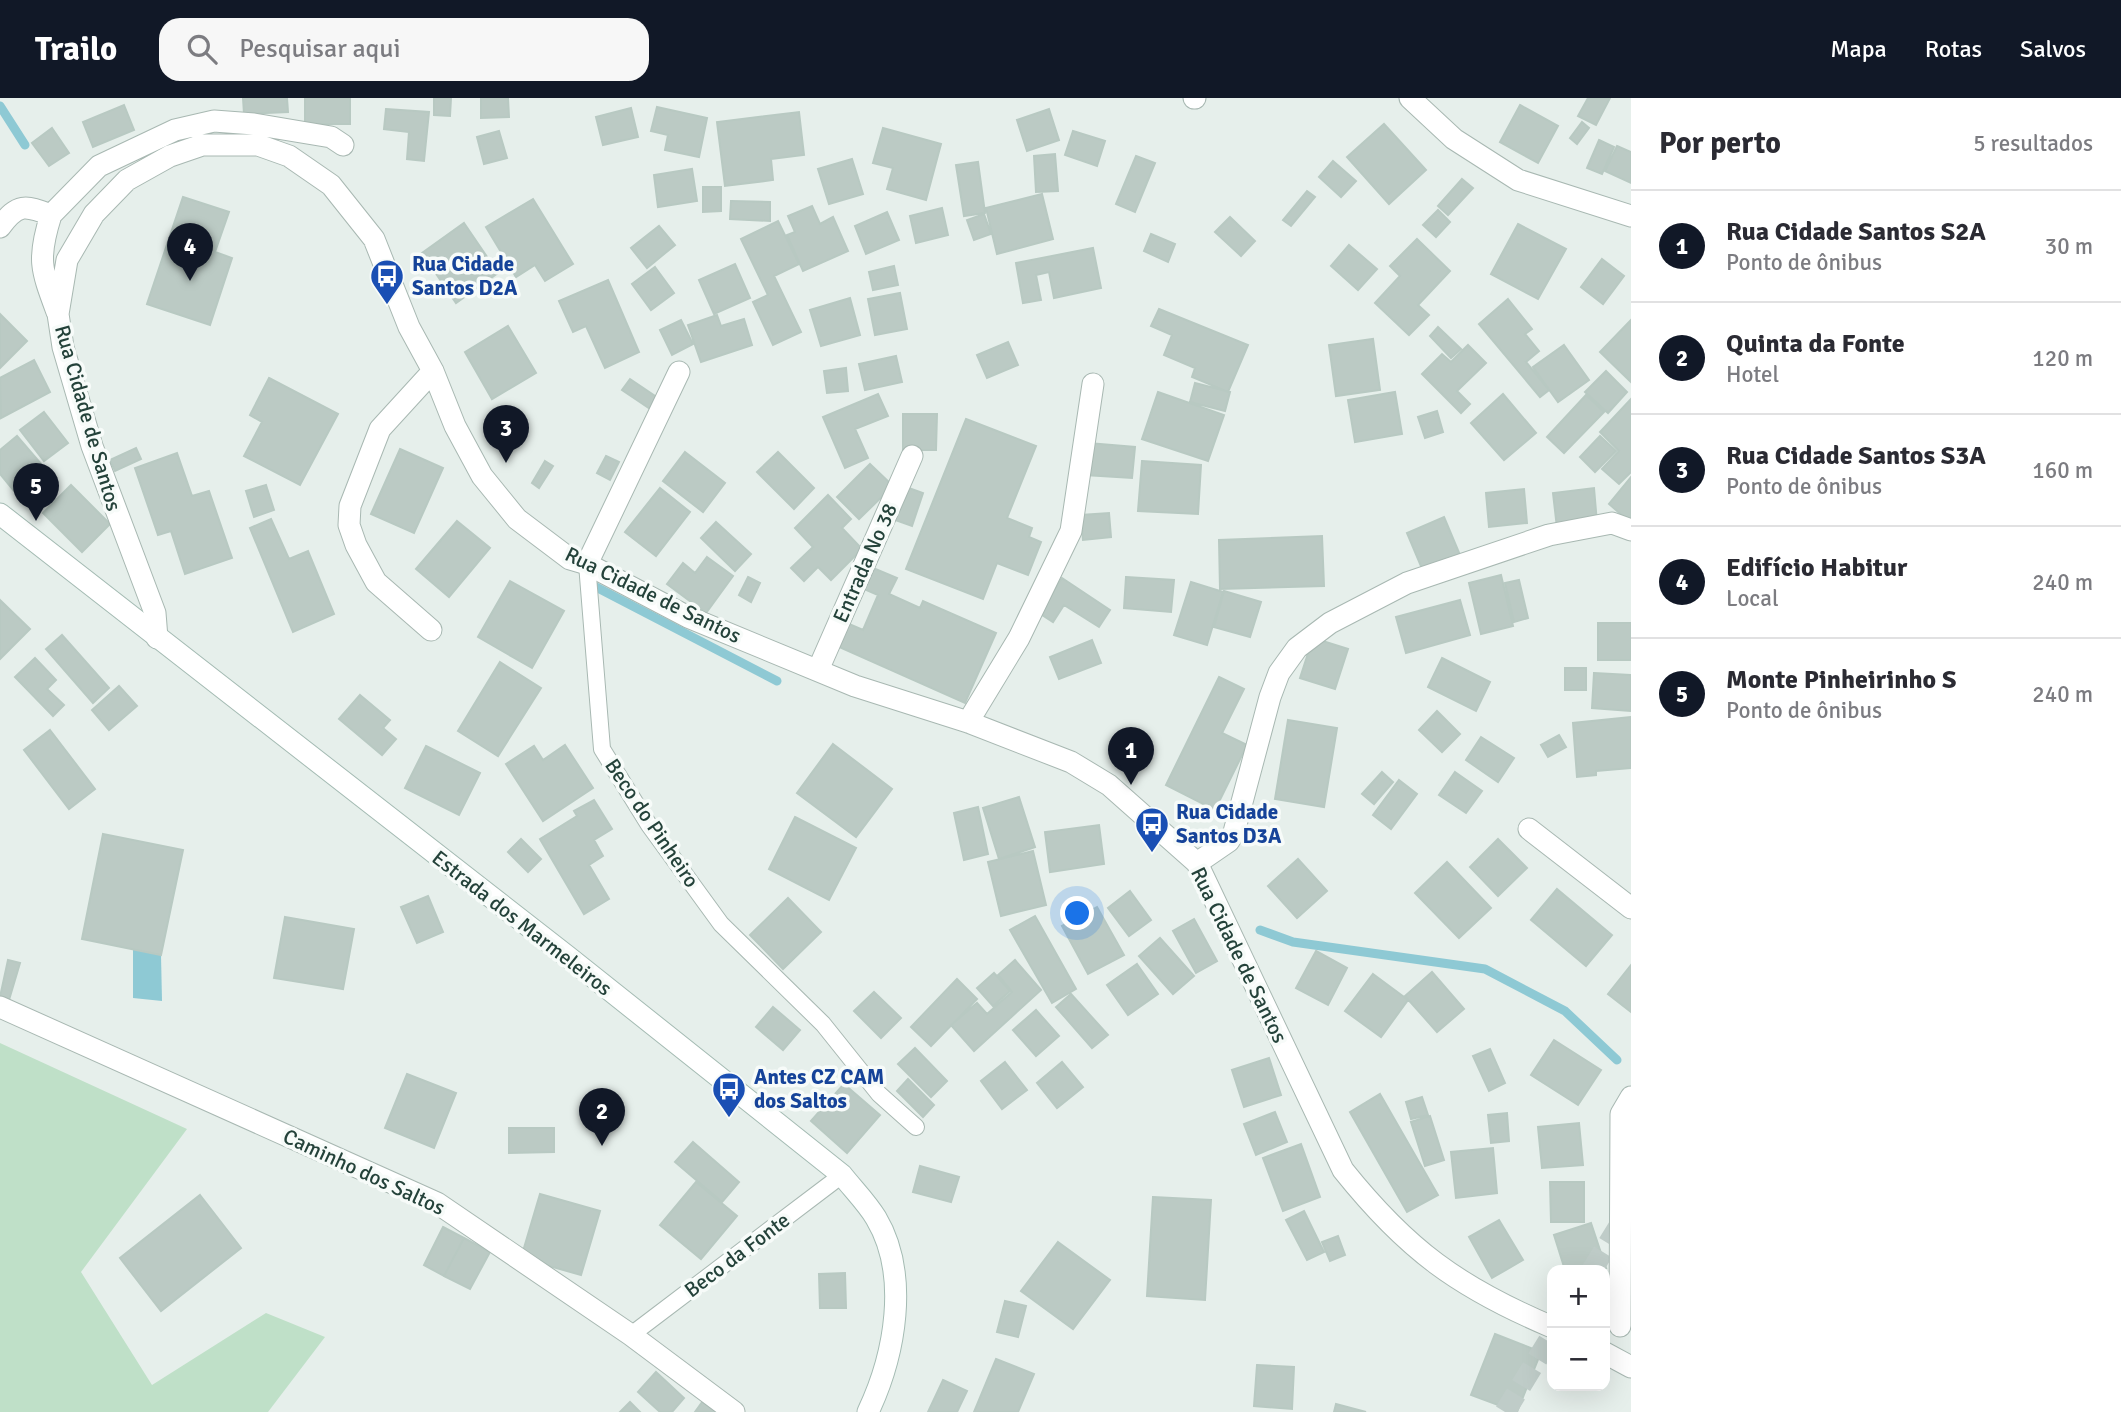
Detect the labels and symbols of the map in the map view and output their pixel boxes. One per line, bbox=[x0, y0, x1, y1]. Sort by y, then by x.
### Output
pin: 4 bbox=[167, 223, 213, 281]
place label: Rua Cidade Santos D2A bbox=[412, 251, 518, 301]
bus stop icon: Rua Cidade Santos D2A bbox=[368, 257, 406, 306]
street label: Rua Cidade de Santos bbox=[49, 322, 127, 514]
pin: 3 bbox=[483, 405, 529, 463]
pin: 5 bbox=[13, 463, 59, 521]
street label: Entrada No 38 bbox=[827, 499, 903, 627]
street label: Rua Cidade de Santos bbox=[561, 541, 745, 649]
pin: 1 bbox=[1108, 727, 1154, 785]
street label: Beco do Pinheiro bbox=[599, 753, 705, 893]
place label: Rua Cidade Santos D3A bbox=[1176, 799, 1282, 849]
bus stop icon: Rua Cidade Santos D3A bbox=[1133, 805, 1171, 854]
street label: Estrada dos Marmeleiros bbox=[427, 845, 617, 1001]
street label: Rua Cidade de Santos bbox=[1185, 863, 1293, 1047]
your location bbox=[1060, 896, 1094, 930]
place label: Antes CZ CAM dos Saltos bbox=[754, 1064, 884, 1114]
bus stop icon: Antes CZ CAM dos Saltos bbox=[710, 1070, 748, 1119]
pin: 2 bbox=[579, 1088, 625, 1146]
street label: Caminho dos Saltos bbox=[279, 1123, 449, 1221]
street label: Beco da Fonte bbox=[679, 1207, 795, 1303]

